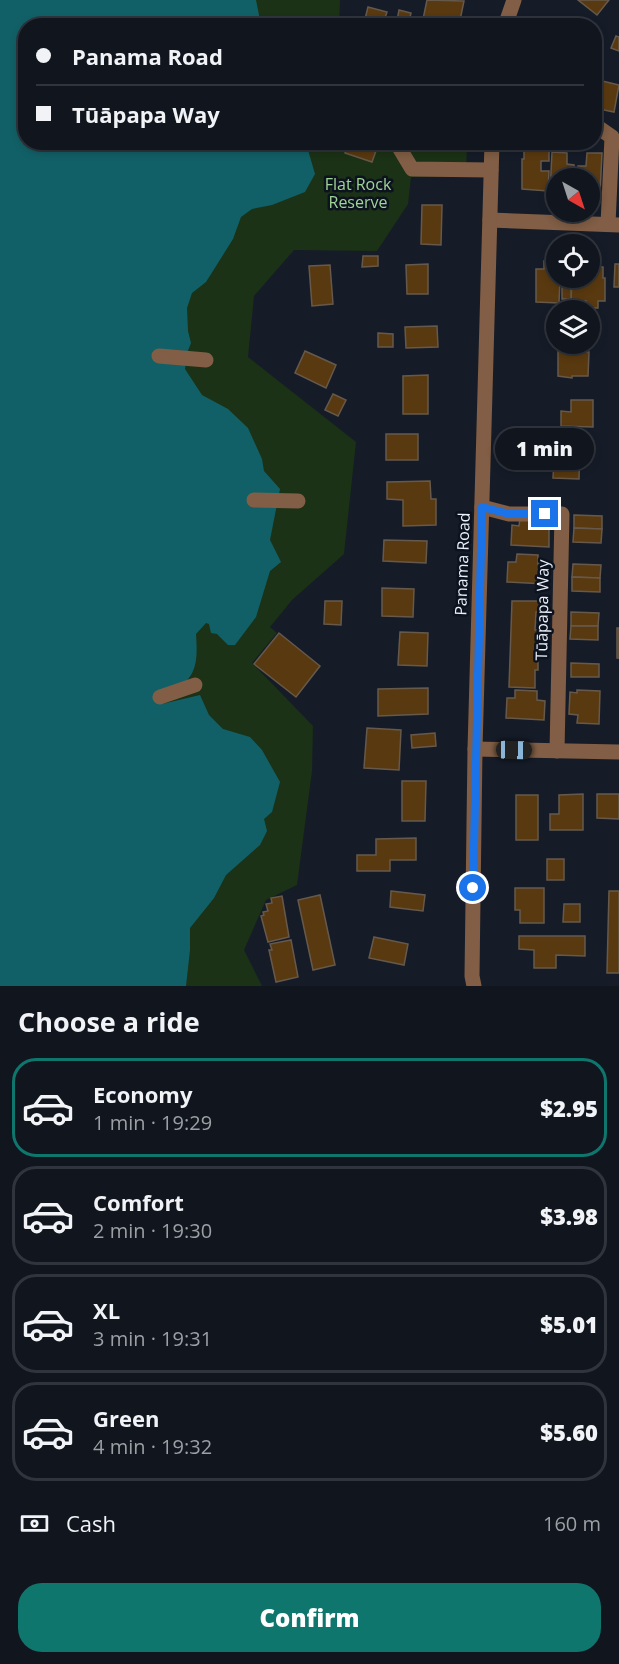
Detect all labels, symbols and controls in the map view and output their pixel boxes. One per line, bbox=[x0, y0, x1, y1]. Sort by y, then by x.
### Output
text: Panama Road bbox=[72, 41, 223, 71]
text: Tūāpapa Way bbox=[72, 99, 220, 129]
north arrow bbox=[546, 168, 600, 222]
map controls bbox=[546, 168, 600, 354]
park label: Flat Rock Reserve bbox=[325, 173, 392, 213]
button: locate bbox=[546, 234, 600, 288]
button: layers bbox=[546, 300, 600, 354]
callout: 1 min bbox=[496, 427, 594, 469]
text: 1 min bbox=[516, 435, 573, 462]
route end bbox=[531, 500, 558, 527]
street label: Panama Road bbox=[449, 512, 475, 616]
street label: Tūāpapa Way bbox=[530, 558, 554, 661]
car bbox=[496, 741, 532, 759]
route start bbox=[459, 874, 486, 901]
text: Choose a ride bbox=[18, 1003, 200, 1040]
text: Economy bbox=[93, 1079, 192, 1109]
icon: car bbox=[21, 1081, 75, 1135]
text: $2.95 bbox=[540, 1093, 598, 1123]
text: 1 min · 19:29 bbox=[93, 1109, 212, 1136]
text: Comfort bbox=[93, 1187, 184, 1217]
icon: car bbox=[21, 1189, 75, 1243]
text: $3.98 bbox=[540, 1201, 598, 1231]
text: 2 min · 19:30 bbox=[93, 1217, 212, 1244]
text: XL bbox=[93, 1295, 120, 1325]
icon: car bbox=[21, 1297, 75, 1351]
text: $5.01 bbox=[540, 1309, 598, 1339]
text: 3 min · 19:31 bbox=[93, 1325, 212, 1352]
text: Green bbox=[93, 1403, 159, 1433]
icon: car bbox=[21, 1405, 75, 1459]
text: $5.60 bbox=[540, 1417, 598, 1447]
text: 4 min · 19:32 bbox=[93, 1433, 212, 1460]
icon: cash bbox=[18, 1507, 51, 1540]
text: Cash bbox=[66, 1508, 116, 1538]
text: 160 m bbox=[543, 1510, 601, 1537]
button: Confirm bbox=[18, 1583, 601, 1652]

